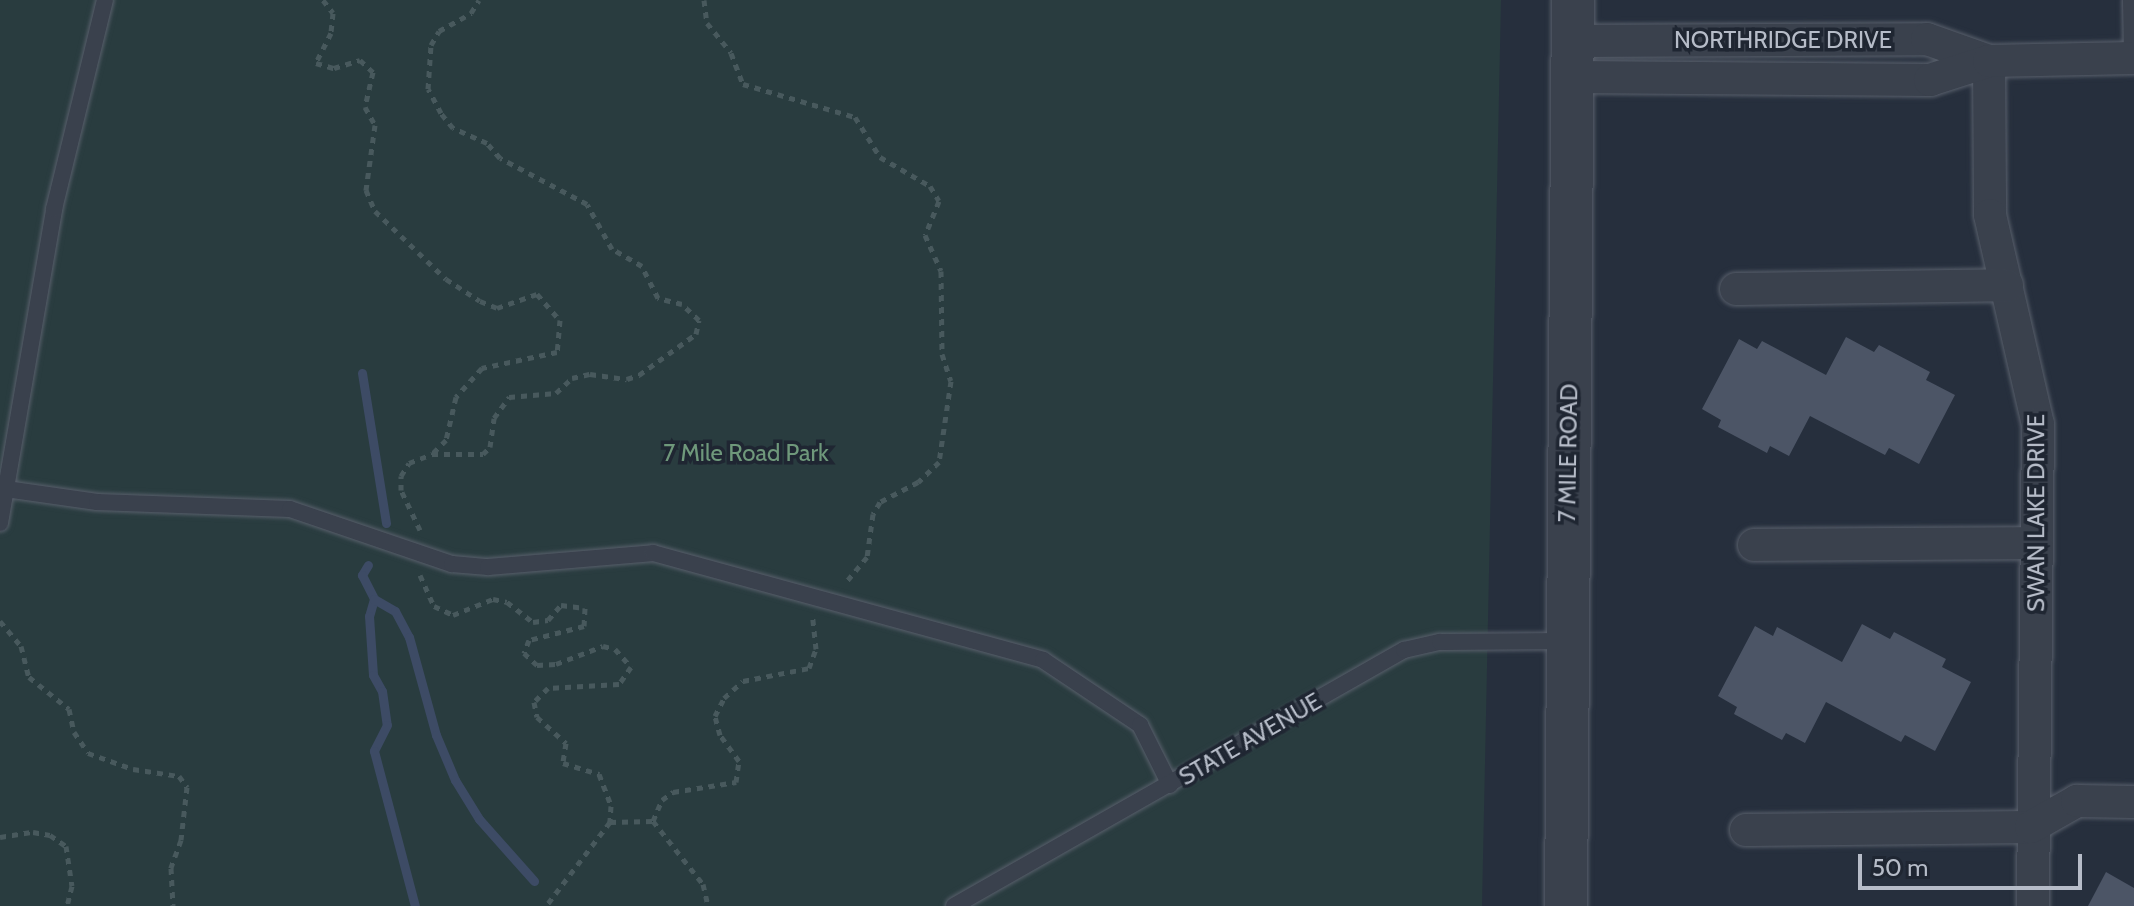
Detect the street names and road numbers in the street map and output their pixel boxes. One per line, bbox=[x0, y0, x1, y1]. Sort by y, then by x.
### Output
street label: NORTHRIDGE DRIVE bbox=[1674, 26, 1892, 54]
street label: 7 MILE ROAD bbox=[1552, 383, 1584, 523]
street label: SWAN LAKE DRIVE bbox=[2022, 414, 2050, 612]
street label: STATE AVENUE bbox=[1174, 687, 1326, 791]

